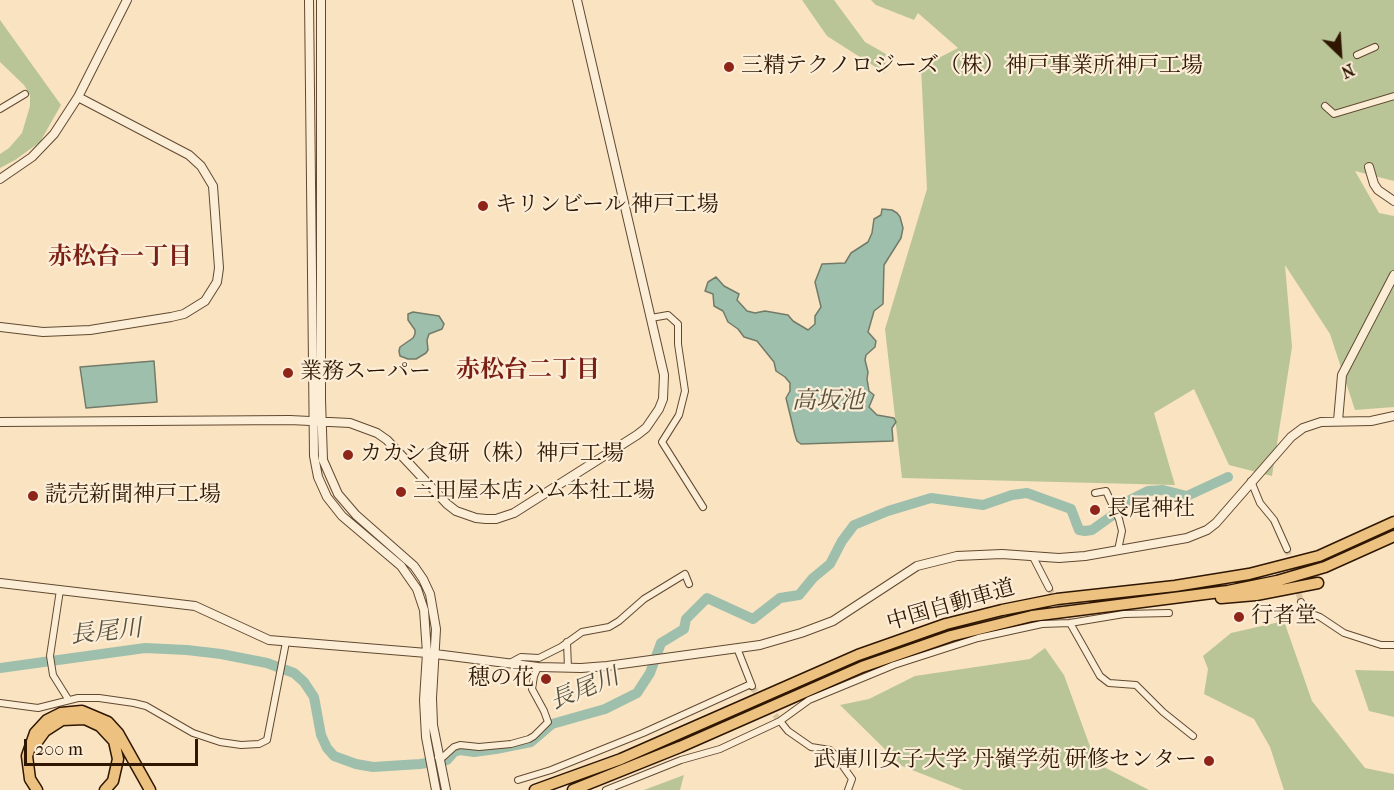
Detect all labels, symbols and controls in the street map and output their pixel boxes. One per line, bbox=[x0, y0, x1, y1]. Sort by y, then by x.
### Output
north arrow bbox=[1310, 24, 1370, 84]
place label: 三精テクノロジーズ（株）神戸事業所神戸工場 bbox=[741, 54, 1203, 80]
marker: 三精テクノロジーズ（株）神戸事業所神戸工場 bbox=[722, 60, 736, 74]
text: N bbox=[1338, 60, 1357, 82]
place label: キリンビール 神戸工場 bbox=[495, 193, 719, 219]
marker: キリンビール 神戸工場 bbox=[476, 199, 490, 213]
district label: 赤松台一丁目 bbox=[48, 244, 192, 272]
district label: 赤松台二丁目 bbox=[456, 357, 600, 385]
place label: 業務スーパー bbox=[300, 360, 431, 386]
marker: 業務スーパー bbox=[281, 366, 295, 380]
water label: 高坂池 bbox=[792, 388, 864, 416]
place label: カカシ食研（株）神戸工場 bbox=[360, 442, 624, 468]
marker: カカシ食研（株）神戸工場 bbox=[341, 448, 355, 462]
place label: 三田屋本店ハム本社工場 bbox=[413, 479, 655, 505]
place label: 読売新聞神戸工場 bbox=[45, 483, 221, 509]
marker: 三田屋本店ハム本社工場 bbox=[394, 485, 408, 499]
marker: 読売新聞神戸工場 bbox=[26, 489, 40, 503]
place label: 長尾神社 bbox=[1107, 497, 1195, 523]
marker: 長尾神社 bbox=[1088, 503, 1102, 517]
street label: 中国自動車道 bbox=[884, 575, 1018, 637]
place label: 行者堂 bbox=[1251, 604, 1317, 630]
marker: 行者堂 bbox=[1232, 610, 1246, 624]
water label: 長尾川 bbox=[69, 615, 143, 651]
water label: 長尾川 bbox=[546, 663, 624, 717]
place label: 穂の花 bbox=[468, 666, 534, 692]
marker: 穂の花 bbox=[539, 672, 553, 686]
scale bar bbox=[27, 727, 201, 765]
text: 200 m bbox=[35, 739, 83, 760]
place label: 武庫川女子大学 丹嶺学苑 研修センター bbox=[814, 748, 1197, 774]
marker: 武庫川女子大学 丹嶺学苑 研修センター bbox=[1202, 754, 1216, 768]

